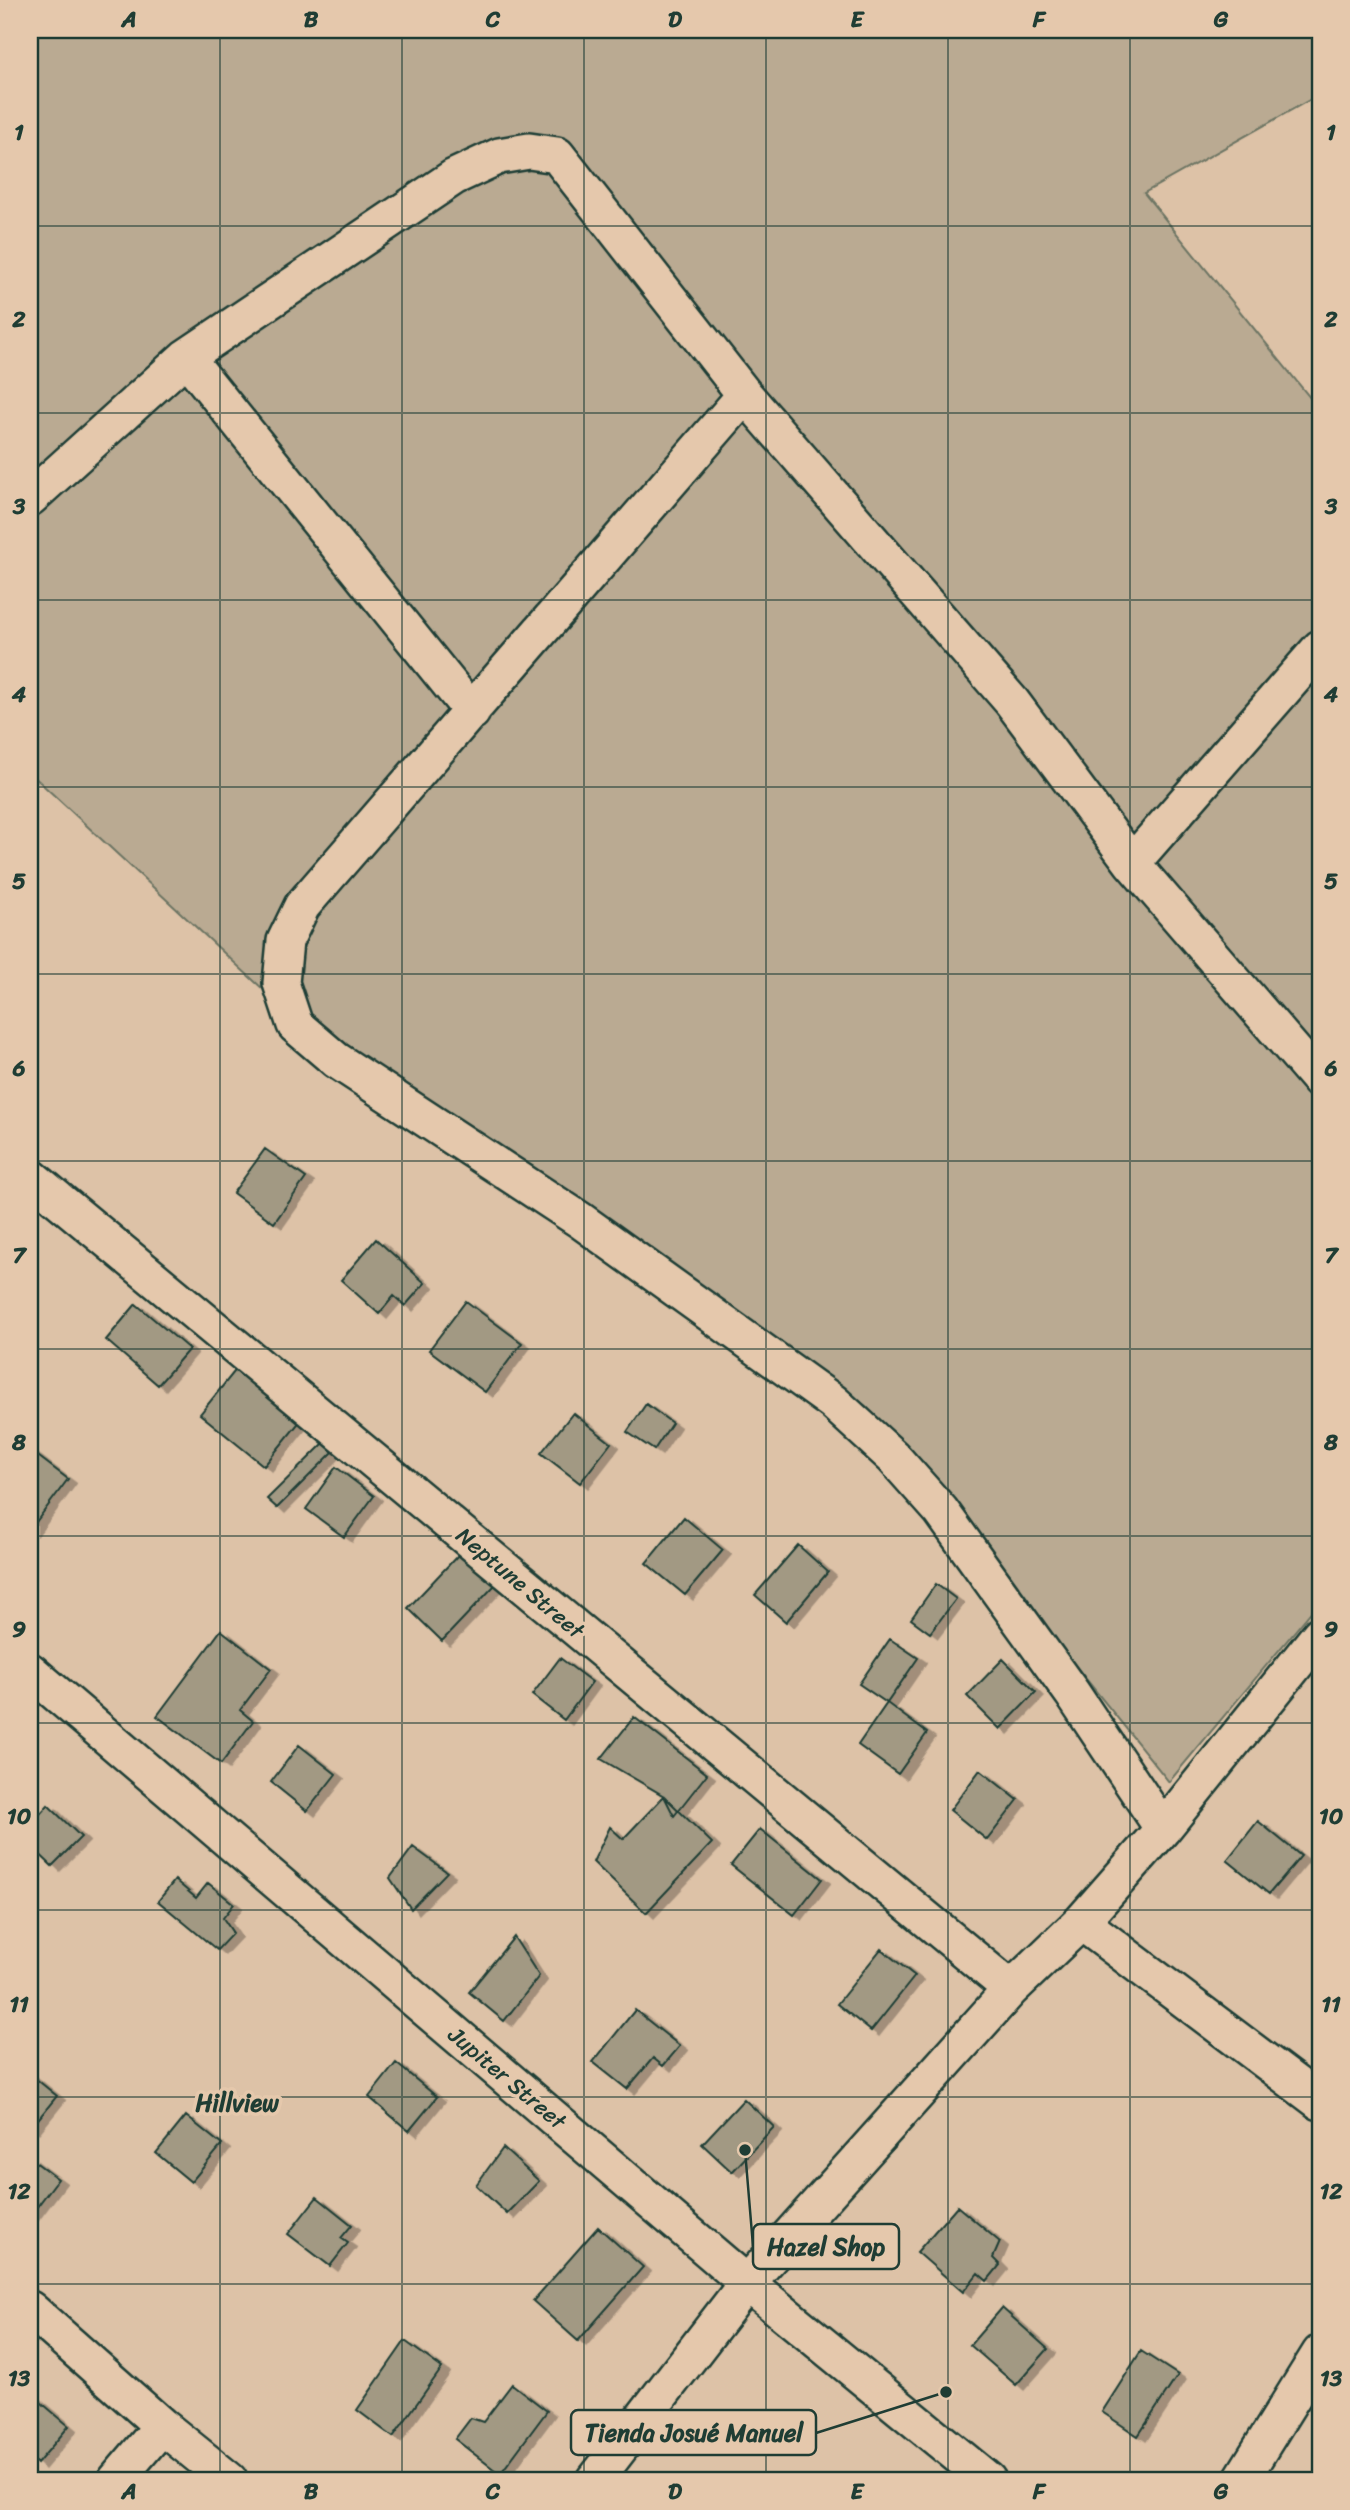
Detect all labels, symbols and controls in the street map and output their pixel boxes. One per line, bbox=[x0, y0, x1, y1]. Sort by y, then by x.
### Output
text: A bbox=[120, 0, 137, 40]
text: B bbox=[304, 0, 319, 40]
text: C bbox=[485, 0, 501, 40]
text: D bbox=[668, 0, 683, 40]
text: E bbox=[851, 0, 866, 40]
text: F bbox=[1032, 0, 1047, 40]
text: G bbox=[1213, 0, 1229, 40]
text: 1 bbox=[14, 112, 24, 153]
text: 1 bbox=[1326, 112, 1336, 153]
text: 2 bbox=[11, 299, 26, 340]
text: 2 bbox=[1323, 299, 1338, 340]
text: 3 bbox=[12, 486, 26, 527]
text: 3 bbox=[1324, 486, 1338, 527]
text: 4 bbox=[11, 674, 27, 715]
text: 4 bbox=[1323, 674, 1339, 715]
text: 5 bbox=[12, 861, 26, 902]
text: 5 bbox=[1324, 861, 1338, 902]
text: 6 bbox=[11, 1048, 26, 1089]
text: 6 bbox=[1323, 1048, 1338, 1089]
text: 7 bbox=[12, 1235, 27, 1276]
text: 7 bbox=[1324, 1235, 1339, 1276]
text: 8 bbox=[11, 1422, 26, 1463]
text: 8 bbox=[1323, 1422, 1338, 1463]
street label: Neptune Street bbox=[446, 1516, 595, 1651]
text: 9 bbox=[12, 1609, 26, 1650]
text: 9 bbox=[1324, 1609, 1338, 1650]
text: 10 bbox=[7, 1796, 32, 1837]
text: 10 bbox=[1319, 1796, 1344, 1837]
text: 11 bbox=[9, 1984, 29, 2025]
text: 11 bbox=[1321, 1984, 1341, 2025]
street label: Jupiter Street bbox=[438, 2015, 577, 2141]
district label: Hillview bbox=[195, 2082, 280, 2124]
text: 12 bbox=[7, 2171, 31, 2212]
text: 12 bbox=[1319, 2171, 1343, 2212]
callout: Hazel Shop bbox=[753, 2224, 899, 2269]
text: Hazel Shop bbox=[767, 2226, 885, 2268]
text: 13 bbox=[8, 2358, 31, 2399]
text: 13 bbox=[1320, 2358, 1343, 2399]
callout: Tienda Josué Manuel bbox=[571, 2410, 816, 2455]
text: Tienda Josué Manuel bbox=[585, 2412, 804, 2454]
text: A bbox=[120, 2471, 137, 2510]
text: B bbox=[304, 2471, 319, 2510]
text: C bbox=[485, 2471, 501, 2510]
text: D bbox=[668, 2471, 683, 2510]
text: E bbox=[851, 2471, 866, 2510]
text: F bbox=[1032, 2471, 1047, 2510]
text: G bbox=[1213, 2471, 1229, 2510]

